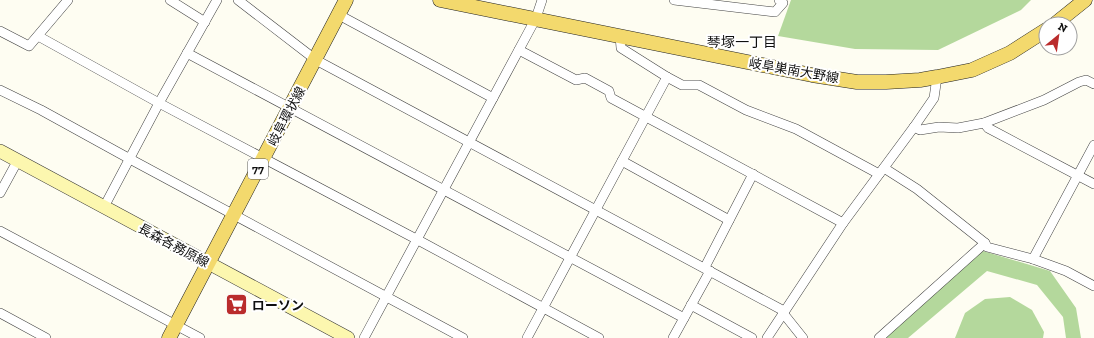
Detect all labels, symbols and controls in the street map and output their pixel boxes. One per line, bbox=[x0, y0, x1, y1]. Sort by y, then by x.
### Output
north arrow bbox=[1038, 16, 1078, 56]
text: N bbox=[1056, 20, 1070, 36]
district label: 琴塚一丁目 bbox=[707, 34, 777, 51]
street label: 岐阜巣南大野線 bbox=[748, 55, 840, 86]
street label: 岐阜環状線 bbox=[265, 84, 308, 148]
road number: 77 bbox=[248, 159, 268, 179]
street label: 長森各務原線 bbox=[136, 221, 212, 270]
supermarket icon: ローソン bbox=[223, 292, 249, 318]
place label: ローソン bbox=[252, 298, 304, 313]

